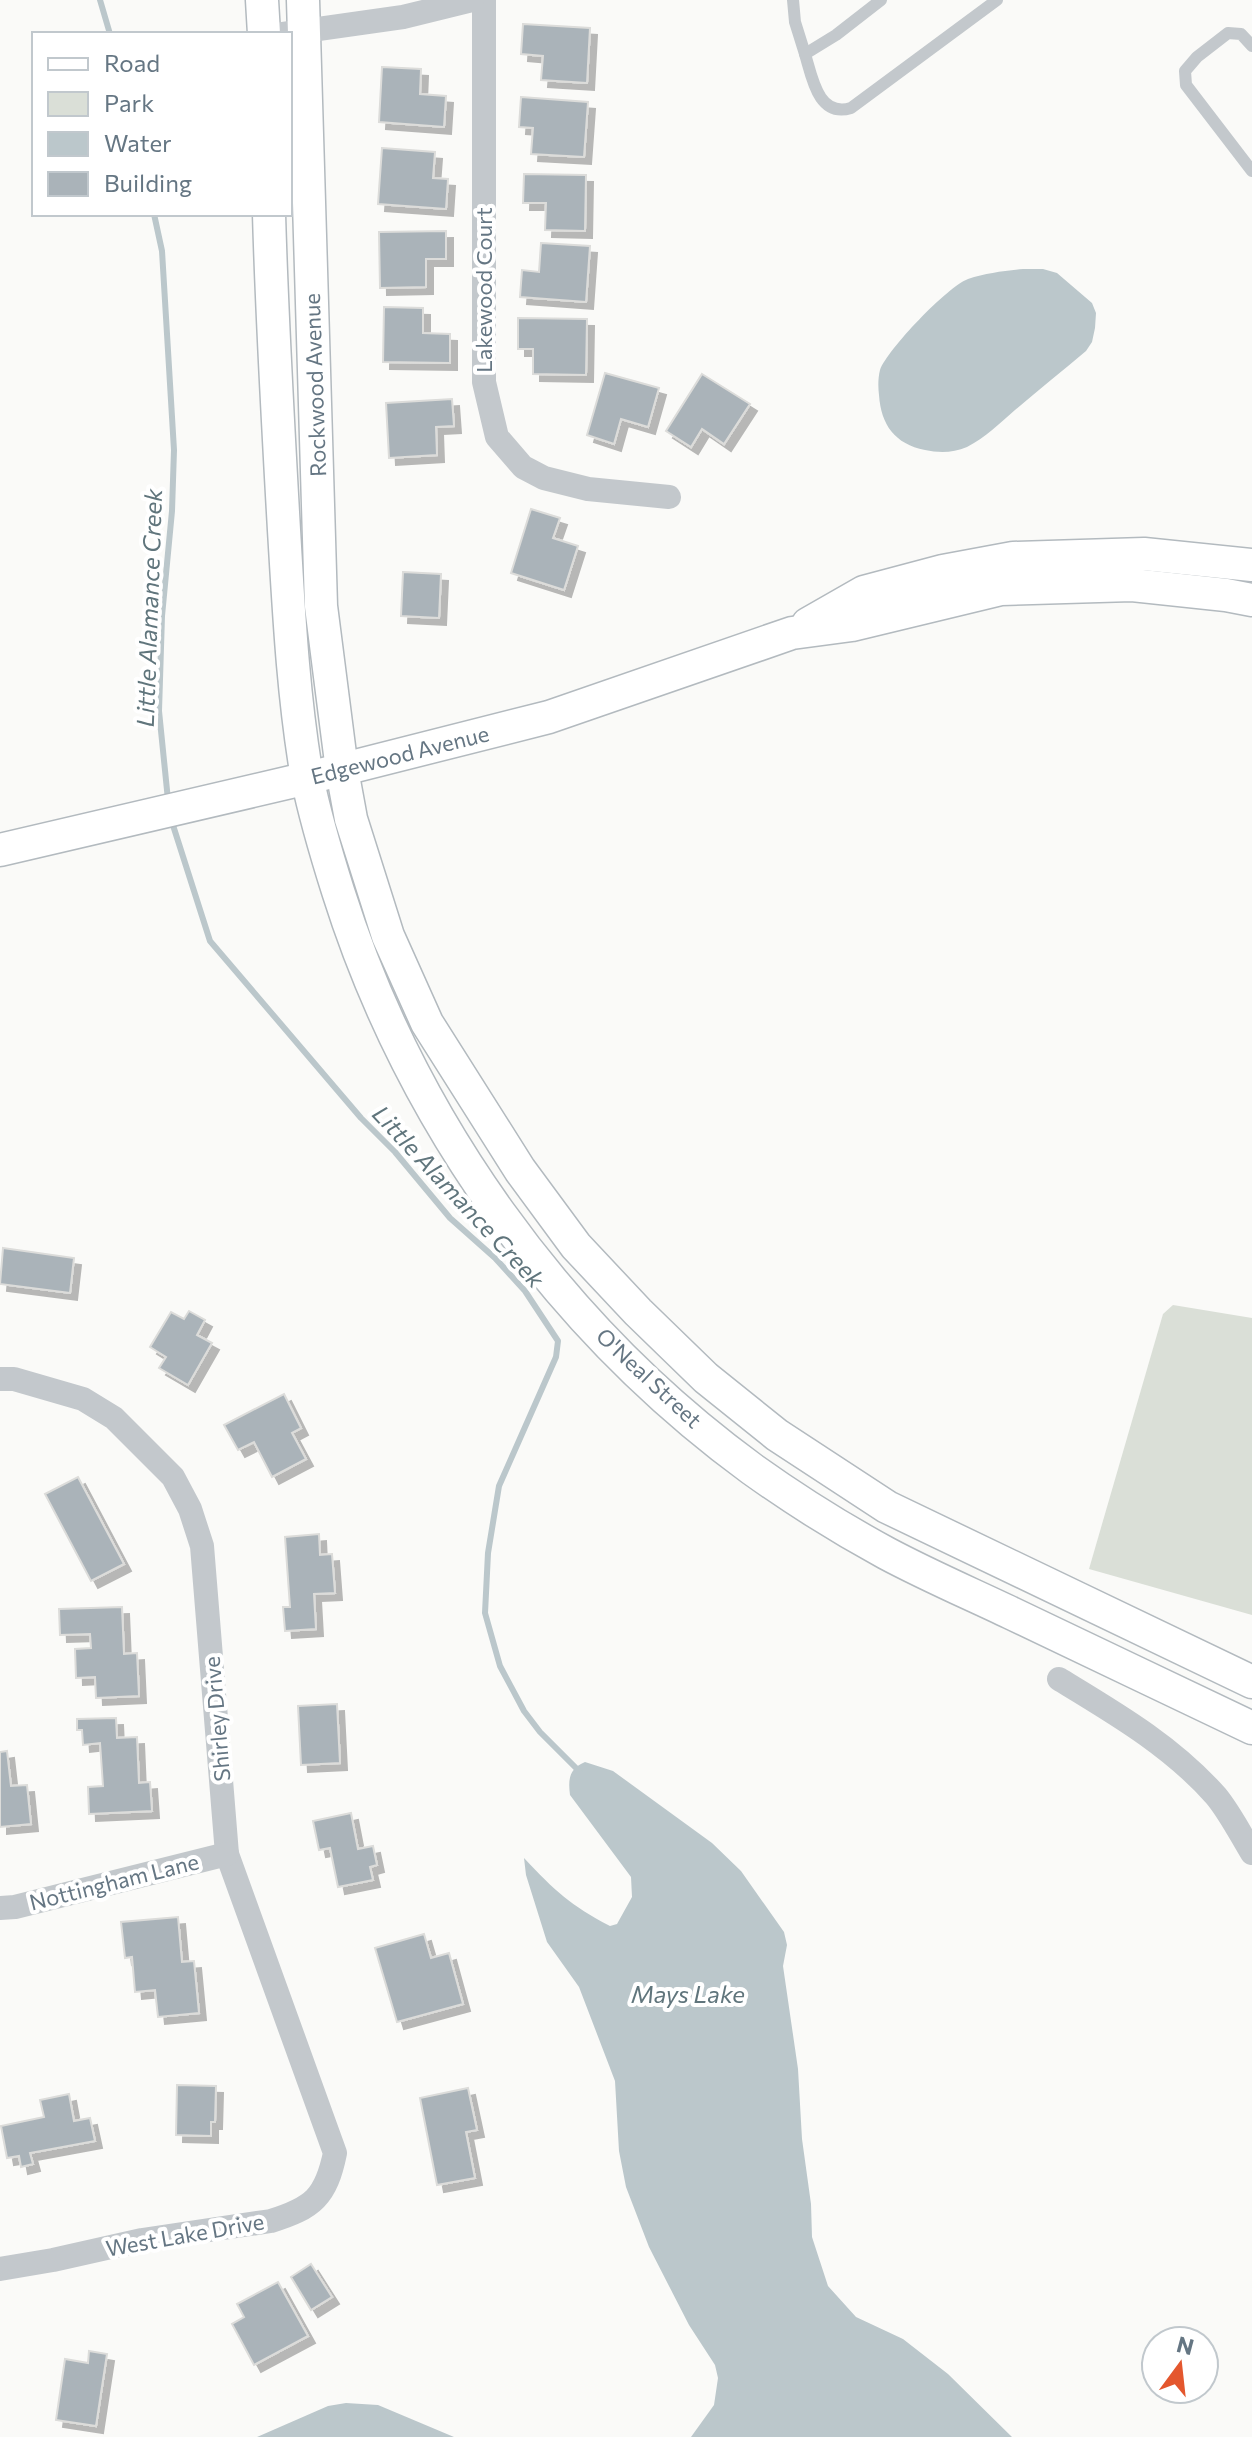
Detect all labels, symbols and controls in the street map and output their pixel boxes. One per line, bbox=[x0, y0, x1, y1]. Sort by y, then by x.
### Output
legend bbox=[32, 32, 292, 216]
text: Road bbox=[104, 48, 160, 77]
text: Park bbox=[104, 88, 154, 117]
text: Water bbox=[104, 128, 172, 157]
text: Building bbox=[104, 168, 192, 197]
street label: Lakewood Court bbox=[470, 207, 497, 373]
street label: Rockwood Avenue bbox=[298, 293, 331, 477]
water label: Little Alamance Creek bbox=[130, 487, 167, 728]
street label: Edgewood Avenue bbox=[308, 719, 492, 790]
water label: Little Alamance Creek bbox=[367, 1099, 552, 1294]
street label: O'Neal Street bbox=[591, 1322, 708, 1433]
street label: Shirley Drive bbox=[198, 1655, 235, 1783]
street label: Nottingham Lane bbox=[26, 1847, 201, 1916]
water label: Mays Lake bbox=[631, 1979, 745, 2008]
street label: West Lake Drive bbox=[104, 2207, 266, 2262]
north arrow bbox=[1140, 2325, 1220, 2405]
text: N bbox=[1174, 2330, 1197, 2360]

